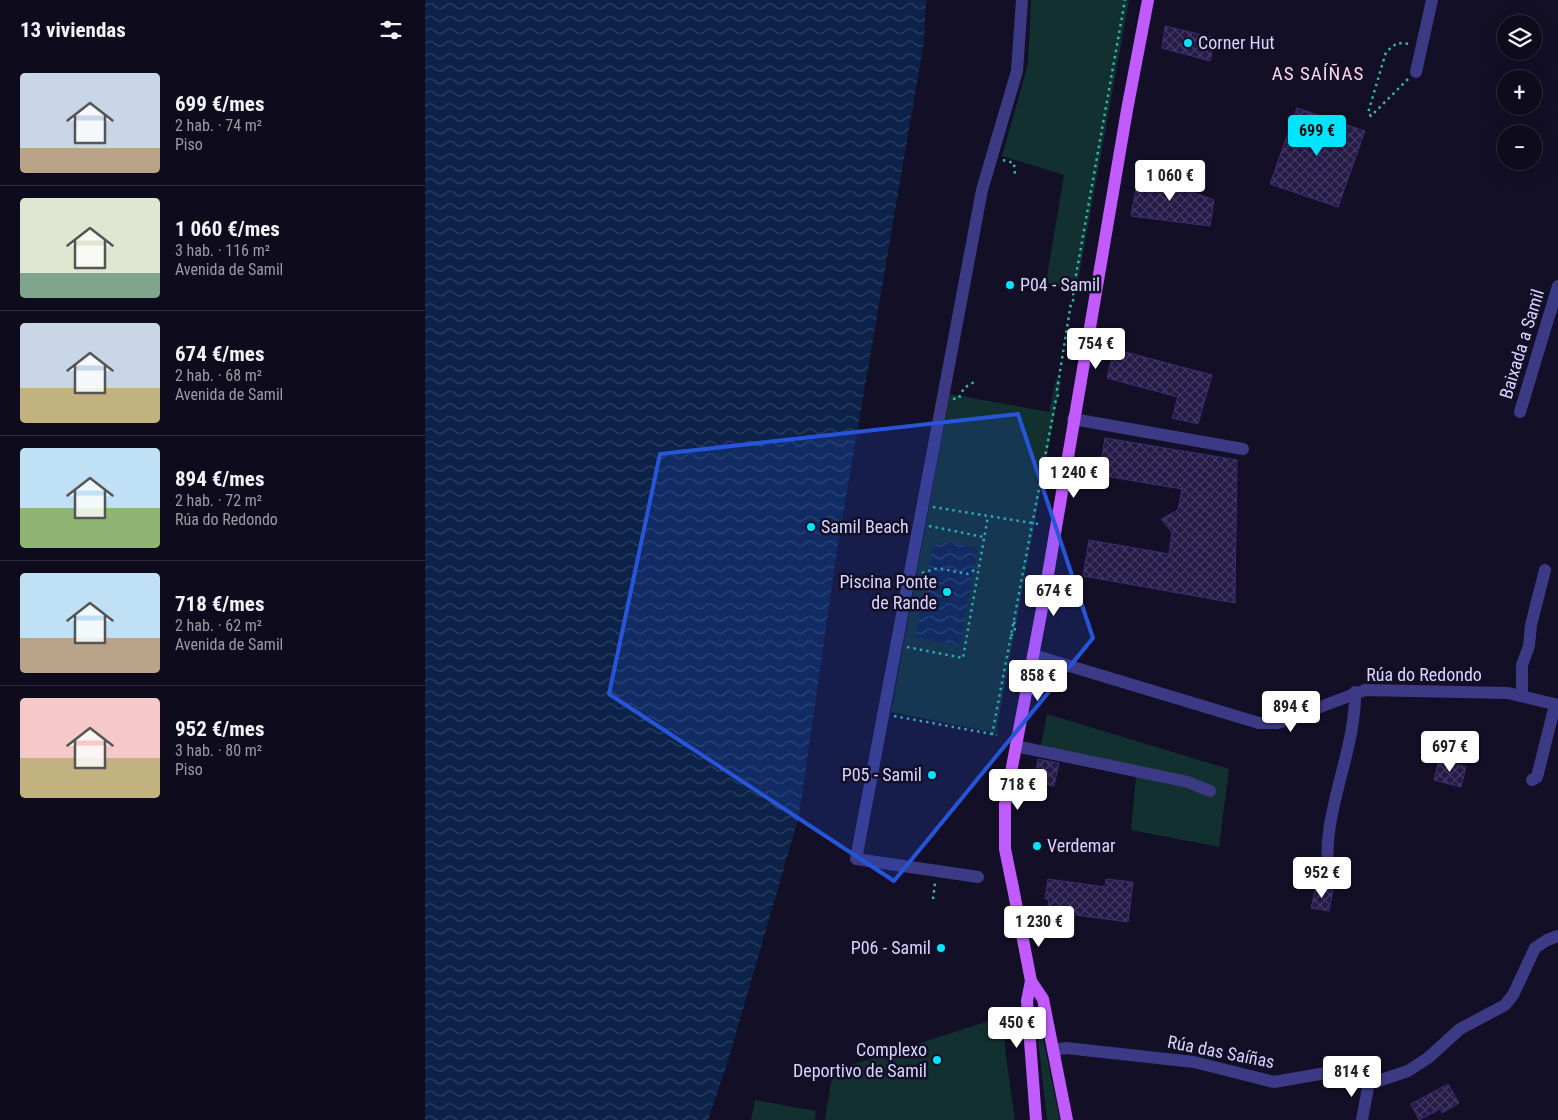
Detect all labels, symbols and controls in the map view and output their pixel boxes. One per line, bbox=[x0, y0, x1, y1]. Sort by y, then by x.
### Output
map controls bbox=[1497, 15, 1542, 170]
button: layers bbox=[1497, 15, 1542, 60]
icon: filters bbox=[377, 16, 405, 44]
text: 13 viviendas bbox=[20, 18, 126, 42]
place label: Corner Hut bbox=[1198, 32, 1275, 53]
marker: Corner Hut bbox=[1182, 37, 1194, 49]
district label: AS SAÍÑAS bbox=[1272, 62, 1364, 85]
button: + bbox=[1497, 70, 1542, 115]
text: 699 €/mes bbox=[175, 92, 264, 116]
icon: home bbox=[60, 93, 120, 153]
pin: 699 € bbox=[1282, 114, 1352, 157]
text: 2 hab. · 74 m² bbox=[175, 116, 262, 135]
text: 699 € bbox=[1299, 121, 1335, 140]
button: − bbox=[1497, 125, 1542, 170]
text: Piso bbox=[175, 135, 203, 154]
pin: 1 060 € bbox=[1124, 160, 1216, 202]
text: 1 060 € bbox=[1146, 166, 1194, 185]
text: 1 060 €/mes bbox=[175, 217, 280, 241]
icon: home bbox=[60, 218, 120, 278]
text: 3 hab. · 116 m² bbox=[175, 241, 270, 260]
text: Avenida de Samil bbox=[175, 260, 283, 279]
place label: P04 - Samil bbox=[1020, 274, 1100, 295]
marker: P04 - Samil bbox=[1004, 279, 1016, 291]
street label: Baixada a Samil bbox=[1495, 287, 1548, 401]
pin: 754 € bbox=[1061, 328, 1131, 370]
text: 754 € bbox=[1078, 334, 1114, 353]
text: 674 €/mes bbox=[175, 342, 264, 366]
icon: home bbox=[60, 343, 120, 403]
text: 2 hab. · 68 m² bbox=[175, 366, 262, 385]
text: Avenida de Samil bbox=[175, 385, 283, 404]
pin: 1 240 € bbox=[1028, 456, 1120, 499]
text: 1 240 € bbox=[1050, 463, 1098, 482]
text: 894 €/mes bbox=[175, 467, 264, 491]
icon: home bbox=[60, 468, 120, 528]
text: 2 hab. · 72 m² bbox=[175, 491, 262, 510]
text: Rúa do Redondo bbox=[175, 510, 278, 529]
place label: Samil Beach bbox=[821, 516, 909, 537]
marker: Samil Beach bbox=[805, 521, 817, 533]
place label: Piscina Ponte de Rande bbox=[839, 571, 937, 613]
pin: 674 € bbox=[1019, 574, 1089, 617]
text: 674 € bbox=[1036, 581, 1072, 600]
marker: Piscina Ponte de Rande bbox=[941, 586, 953, 598]
text: 718 €/mes bbox=[175, 592, 264, 616]
icon: home bbox=[60, 593, 120, 653]
text: 2 hab. · 62 m² bbox=[175, 616, 262, 635]
text: Avenida de Samil bbox=[175, 635, 283, 654]
pin: 858 € bbox=[1003, 660, 1073, 702]
street label: Rúa do Redondo bbox=[1366, 664, 1482, 685]
text: 858 € bbox=[1020, 666, 1056, 685]
pin: 894 € bbox=[1256, 690, 1326, 733]
text: 894 € bbox=[1273, 697, 1309, 716]
text: 952 €/mes bbox=[175, 717, 264, 741]
icon: home bbox=[60, 718, 120, 778]
pin: 697 € bbox=[1415, 730, 1485, 773]
text: 697 € bbox=[1432, 737, 1468, 756]
text: 3 hab. · 80 m² bbox=[175, 741, 262, 760]
text: Piso bbox=[175, 760, 203, 779]
place label: P05 - Samil bbox=[842, 764, 922, 785]
pin: 718 € bbox=[983, 768, 1053, 811]
marker: P05 - Samil bbox=[926, 769, 938, 781]
text: 718 € bbox=[1000, 775, 1036, 794]
place label: Verdemar bbox=[1047, 835, 1116, 856]
marker: Verdemar bbox=[1031, 840, 1043, 852]
pin: 952 € bbox=[1287, 856, 1357, 899]
text: 952 € bbox=[1304, 863, 1340, 882]
pin: 1 230 € bbox=[993, 906, 1085, 948]
text: 1 230 € bbox=[1015, 912, 1063, 931]
place label: P06 - Samil bbox=[851, 937, 931, 958]
marker: P06 - Samil bbox=[935, 942, 947, 954]
pin: 450 € bbox=[982, 1006, 1052, 1049]
text: 450 € bbox=[999, 1013, 1035, 1032]
street label: Rúa das Saíñas bbox=[1166, 1031, 1276, 1072]
place label: Complexo Deportivo de Samil bbox=[793, 1039, 927, 1081]
marker: Complexo Deportivo de Samil bbox=[931, 1054, 943, 1066]
pin: 814 € bbox=[1317, 1056, 1387, 1098]
text: 814 € bbox=[1334, 1062, 1370, 1081]

